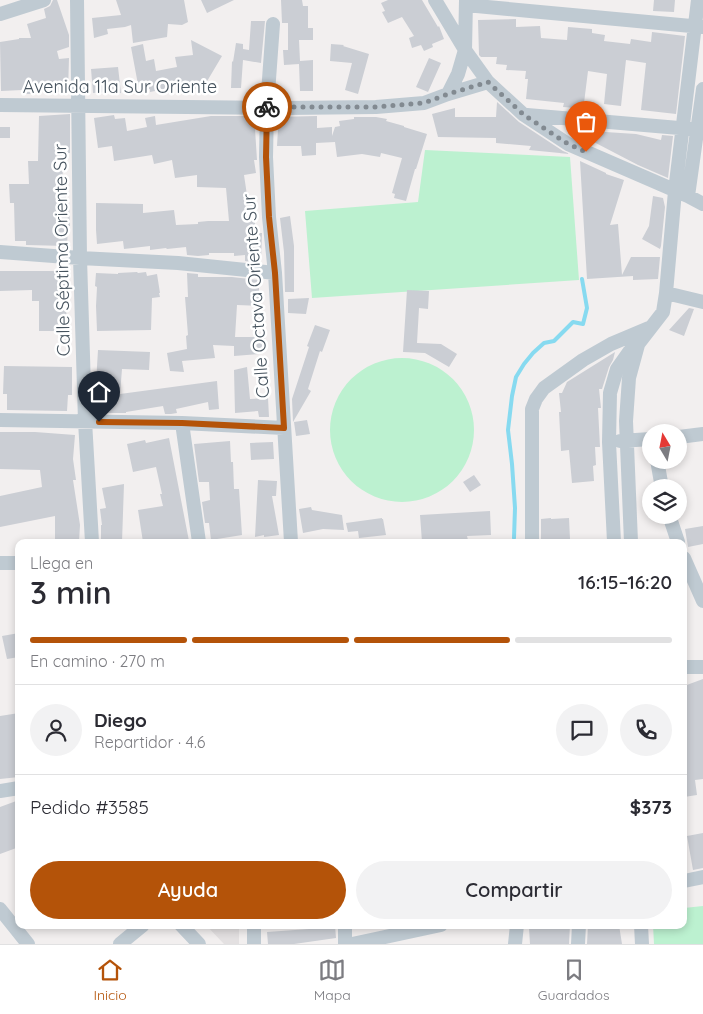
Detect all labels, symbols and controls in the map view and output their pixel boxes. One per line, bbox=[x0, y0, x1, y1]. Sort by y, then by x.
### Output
street label: Avenida 11a Sur Oriente bbox=[23, 75, 217, 98]
courier bbox=[242, 82, 292, 132]
icon: bike bbox=[253, 93, 281, 121]
pin bbox=[565, 101, 607, 152]
icon: bag bbox=[572, 108, 600, 136]
street label: Calle Séptima Oriente Sur bbox=[48, 143, 75, 357]
street label: Calle Octava Oriente Sur bbox=[237, 193, 274, 399]
pin bbox=[78, 371, 120, 422]
icon: home bbox=[85, 378, 113, 406]
north arrow bbox=[642, 424, 688, 469]
map controls bbox=[642, 424, 687, 524]
button: layers bbox=[642, 479, 687, 524]
text: Llega en bbox=[30, 553, 93, 573]
text: 16:15–16:20 bbox=[578, 570, 672, 594]
text: 3 min bbox=[30, 572, 112, 612]
text: En camino · 270 m bbox=[30, 651, 165, 671]
button: person bbox=[30, 704, 82, 756]
button: chat bbox=[556, 704, 608, 756]
button: phone bbox=[620, 704, 672, 756]
text: Diego bbox=[94, 708, 147, 732]
text: Repartidor · 4.6 bbox=[94, 732, 205, 752]
text: Pedido #3585 bbox=[30, 795, 149, 819]
text: $373 bbox=[630, 795, 672, 819]
button: Ayuda bbox=[30, 861, 346, 919]
button: Compartir bbox=[356, 861, 672, 919]
tab: Inicio bbox=[93, 956, 127, 1004]
tab: Mapa bbox=[314, 956, 351, 1004]
tab: Guardados bbox=[538, 956, 610, 1004]

